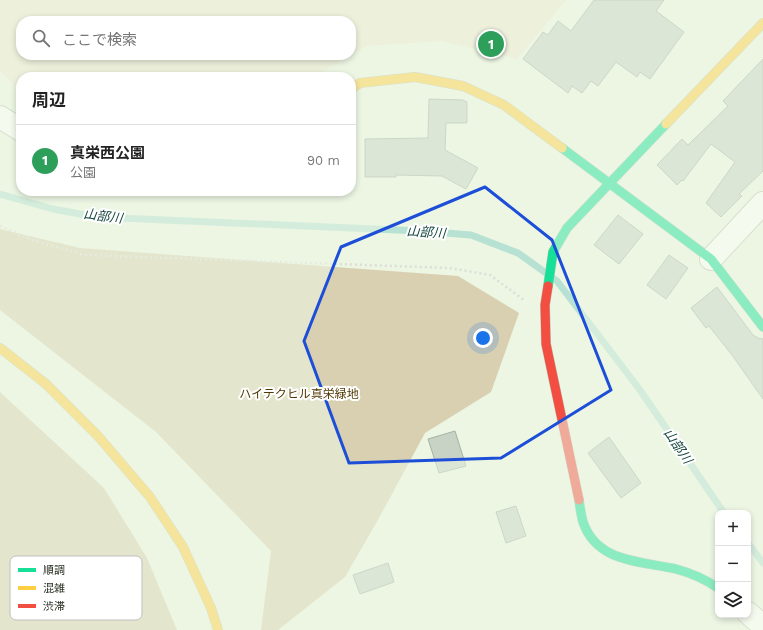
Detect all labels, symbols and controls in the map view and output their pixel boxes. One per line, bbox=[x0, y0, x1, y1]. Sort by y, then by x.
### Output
search box bbox=[16, 16, 356, 60]
icon: search bbox=[30, 27, 52, 49]
pin: 1 bbox=[478, 29, 504, 59]
text: ここで検索 bbox=[62, 31, 137, 49]
text: 周辺 bbox=[32, 90, 66, 110]
text: 真栄西公園 bbox=[70, 144, 145, 162]
text: 1 bbox=[42, 153, 48, 168]
text: 90 m bbox=[307, 153, 340, 168]
text: 公園 bbox=[70, 165, 96, 180]
water label: 山部川 bbox=[83, 206, 125, 226]
water label: 山部川 bbox=[406, 223, 448, 241]
your location bbox=[473, 328, 493, 348]
park label: ハイテクヒル真栄緑地 bbox=[239, 387, 359, 401]
water label: 山部川 bbox=[661, 426, 696, 468]
map controls bbox=[715, 510, 751, 618]
button: + bbox=[715, 510, 751, 546]
button: − bbox=[715, 546, 751, 582]
legend bbox=[10, 556, 142, 620]
text: 順調 bbox=[43, 564, 65, 577]
text: 混雑 bbox=[43, 582, 65, 595]
button: layers bbox=[715, 582, 751, 618]
text: 渋滞 bbox=[43, 600, 65, 613]

